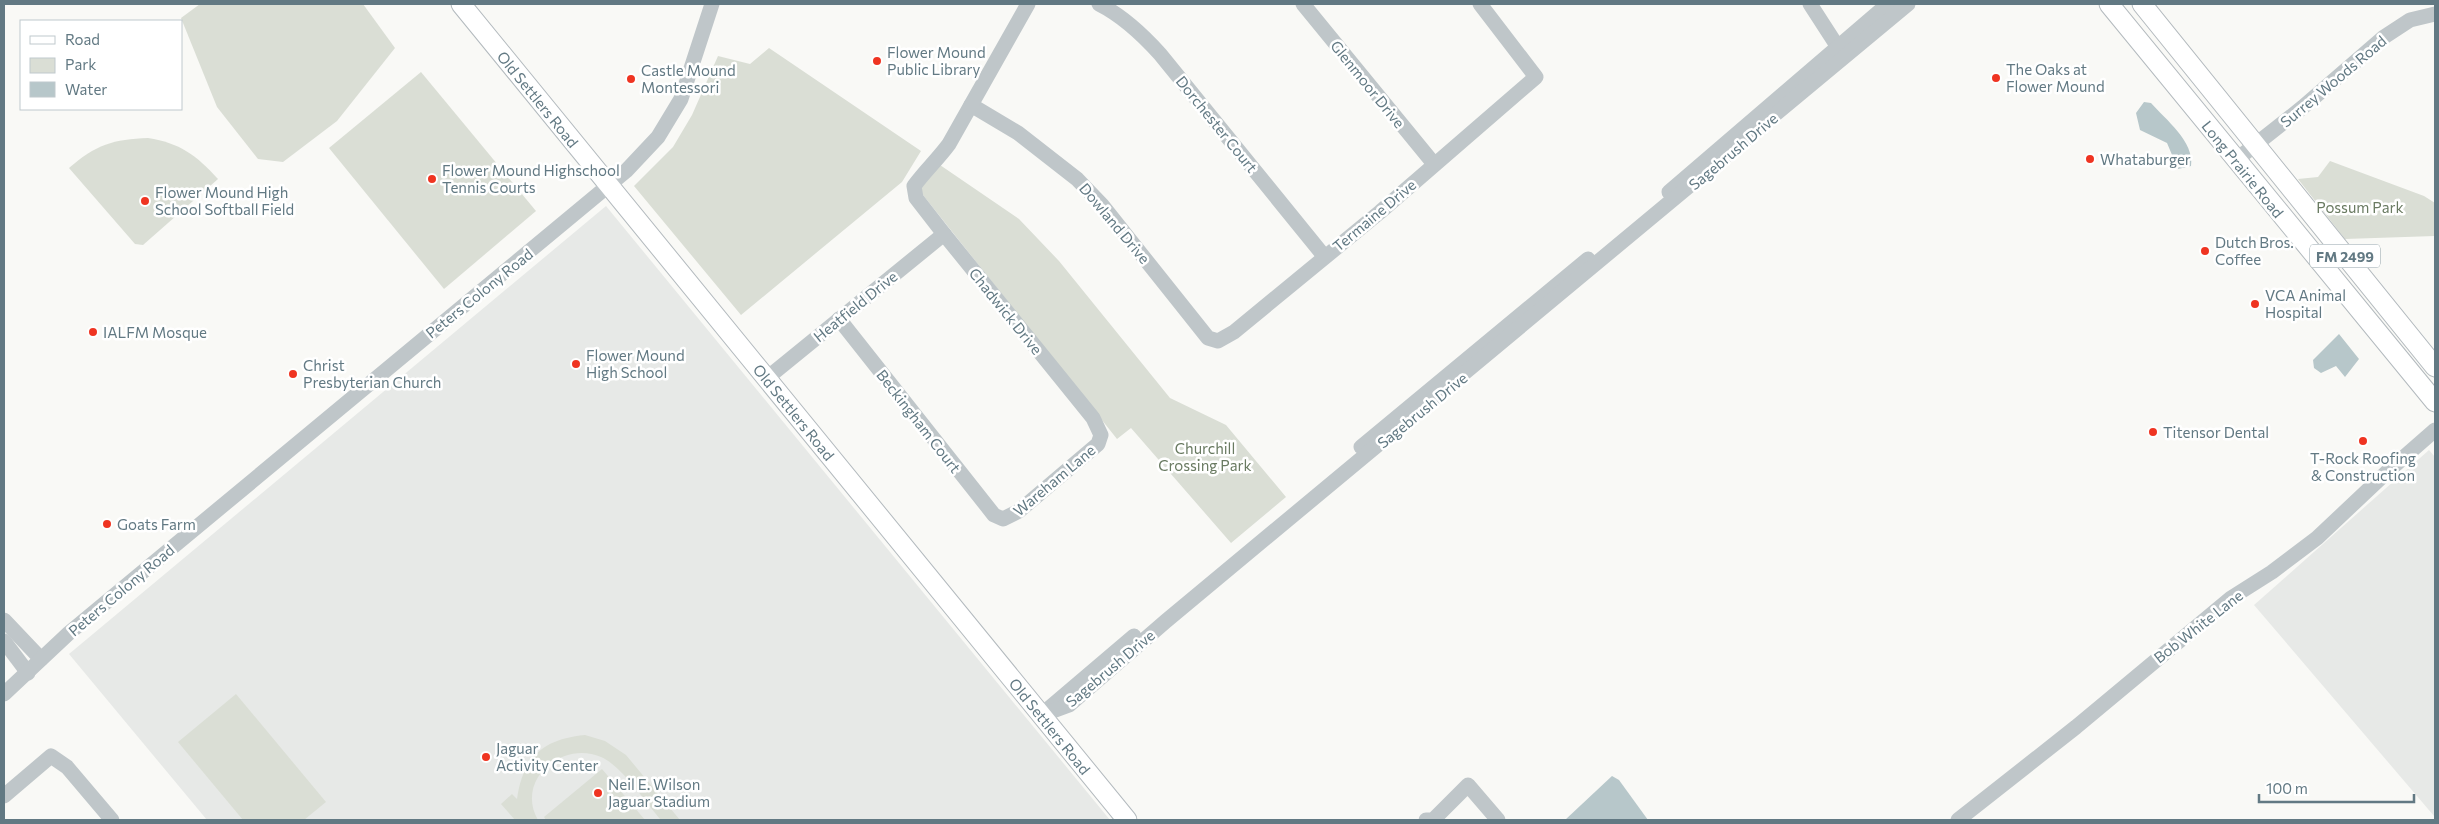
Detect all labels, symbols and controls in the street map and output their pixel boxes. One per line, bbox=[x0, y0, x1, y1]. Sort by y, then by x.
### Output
legend bbox=[20, 20, 182, 110]
text: Road bbox=[65, 30, 100, 48]
street label: Surrey Woods Road bbox=[2276, 31, 2390, 131]
street label: Glenmoor Drive bbox=[1327, 37, 1409, 131]
place label: Flower Mound Public Library bbox=[887, 43, 986, 78]
street label: Old Settlers Road bbox=[494, 47, 582, 151]
text: Park bbox=[65, 55, 96, 73]
marker: Flower Mound Public Library bbox=[871, 55, 883, 67]
place label: The Oaks at Flower Mound bbox=[2006, 60, 2105, 95]
place label: Castle Mound Montessori bbox=[641, 61, 736, 96]
street label: Dorchester Court bbox=[1173, 72, 1261, 176]
marker: The Oaks at Flower Mound bbox=[1990, 72, 2002, 84]
marker: Castle Mound Montessori bbox=[625, 73, 637, 85]
text: Water bbox=[65, 80, 107, 98]
street label: Sagebrush Drive bbox=[1685, 109, 1781, 193]
street label: Long Prairie Road bbox=[2198, 117, 2288, 221]
place label: Whataburger bbox=[2100, 150, 2191, 168]
marker: Whataburger bbox=[2084, 153, 2096, 165]
place label: Flower Mound Highschool Tennis Courts bbox=[442, 161, 620, 196]
marker: Flower Mound Highschool Tennis Courts bbox=[426, 173, 438, 185]
street label: Termaine Drive bbox=[1329, 175, 1419, 255]
street label: Dowland Drive bbox=[1076, 179, 1154, 267]
place label: Flower Mound High School Softball Field bbox=[155, 183, 294, 218]
marker: Flower Mound High School Softball Field bbox=[139, 195, 151, 207]
park label: Possum Park bbox=[2316, 198, 2404, 216]
place label: Dutch Bros. Coffee bbox=[2215, 233, 2294, 268]
street label: Peters Colony Road bbox=[422, 244, 536, 342]
marker: Dutch Bros. Coffee bbox=[2199, 245, 2211, 257]
road number: FM 2499 bbox=[2310, 245, 2380, 268]
street label: Chadwick Drive bbox=[966, 264, 1046, 358]
street label: Heatfield Drive bbox=[810, 267, 901, 345]
place label: VCA Animal Hospital bbox=[2265, 286, 2346, 321]
marker: VCA Animal Hospital bbox=[2249, 298, 2261, 310]
place label: IALFM Mosque bbox=[103, 323, 207, 341]
marker: IALFM Mosque bbox=[87, 326, 99, 338]
place label: Flower Mound High School bbox=[586, 346, 685, 381]
place label: Christ Presbyterian Church bbox=[303, 356, 441, 391]
marker: Flower Mound High School bbox=[570, 358, 582, 370]
street label: Old Settlers Road bbox=[750, 360, 838, 464]
street label: Beckingham Court bbox=[873, 366, 965, 476]
marker: Christ Presbyterian Church bbox=[287, 368, 299, 380]
street label: Sagebrush Drive bbox=[1373, 368, 1471, 452]
place label: Titensor Dental bbox=[2163, 423, 2269, 441]
marker: Titensor Dental bbox=[2147, 426, 2159, 438]
marker: T-Rock Roofing & Construction bbox=[2357, 435, 2369, 447]
park label: Churchill Crossing Park bbox=[1158, 439, 1252, 474]
street label: Wareham Lane bbox=[1009, 440, 1099, 519]
place label: T-Rock Roofing & Construction bbox=[2310, 449, 2416, 484]
place label: Goats Farm bbox=[117, 515, 196, 533]
marker: Goats Farm bbox=[101, 518, 113, 530]
street label: Peters Colony Road bbox=[64, 541, 178, 639]
street label: Bob White Lane bbox=[2150, 586, 2246, 666]
street label: Sagebrush Drive bbox=[1062, 626, 1158, 710]
street label: Old Settlers Road bbox=[1006, 674, 1094, 778]
place label: Jaguar Activity Center bbox=[496, 739, 599, 774]
marker: Jaguar Activity Center bbox=[480, 751, 492, 763]
scale bar bbox=[2259, 772, 2414, 804]
place label: Neil E. Wilson Jaguar Stadium bbox=[608, 775, 710, 810]
text: 100 m bbox=[2266, 779, 2308, 797]
marker: Neil E. Wilson Jaguar Stadium bbox=[592, 787, 604, 799]

